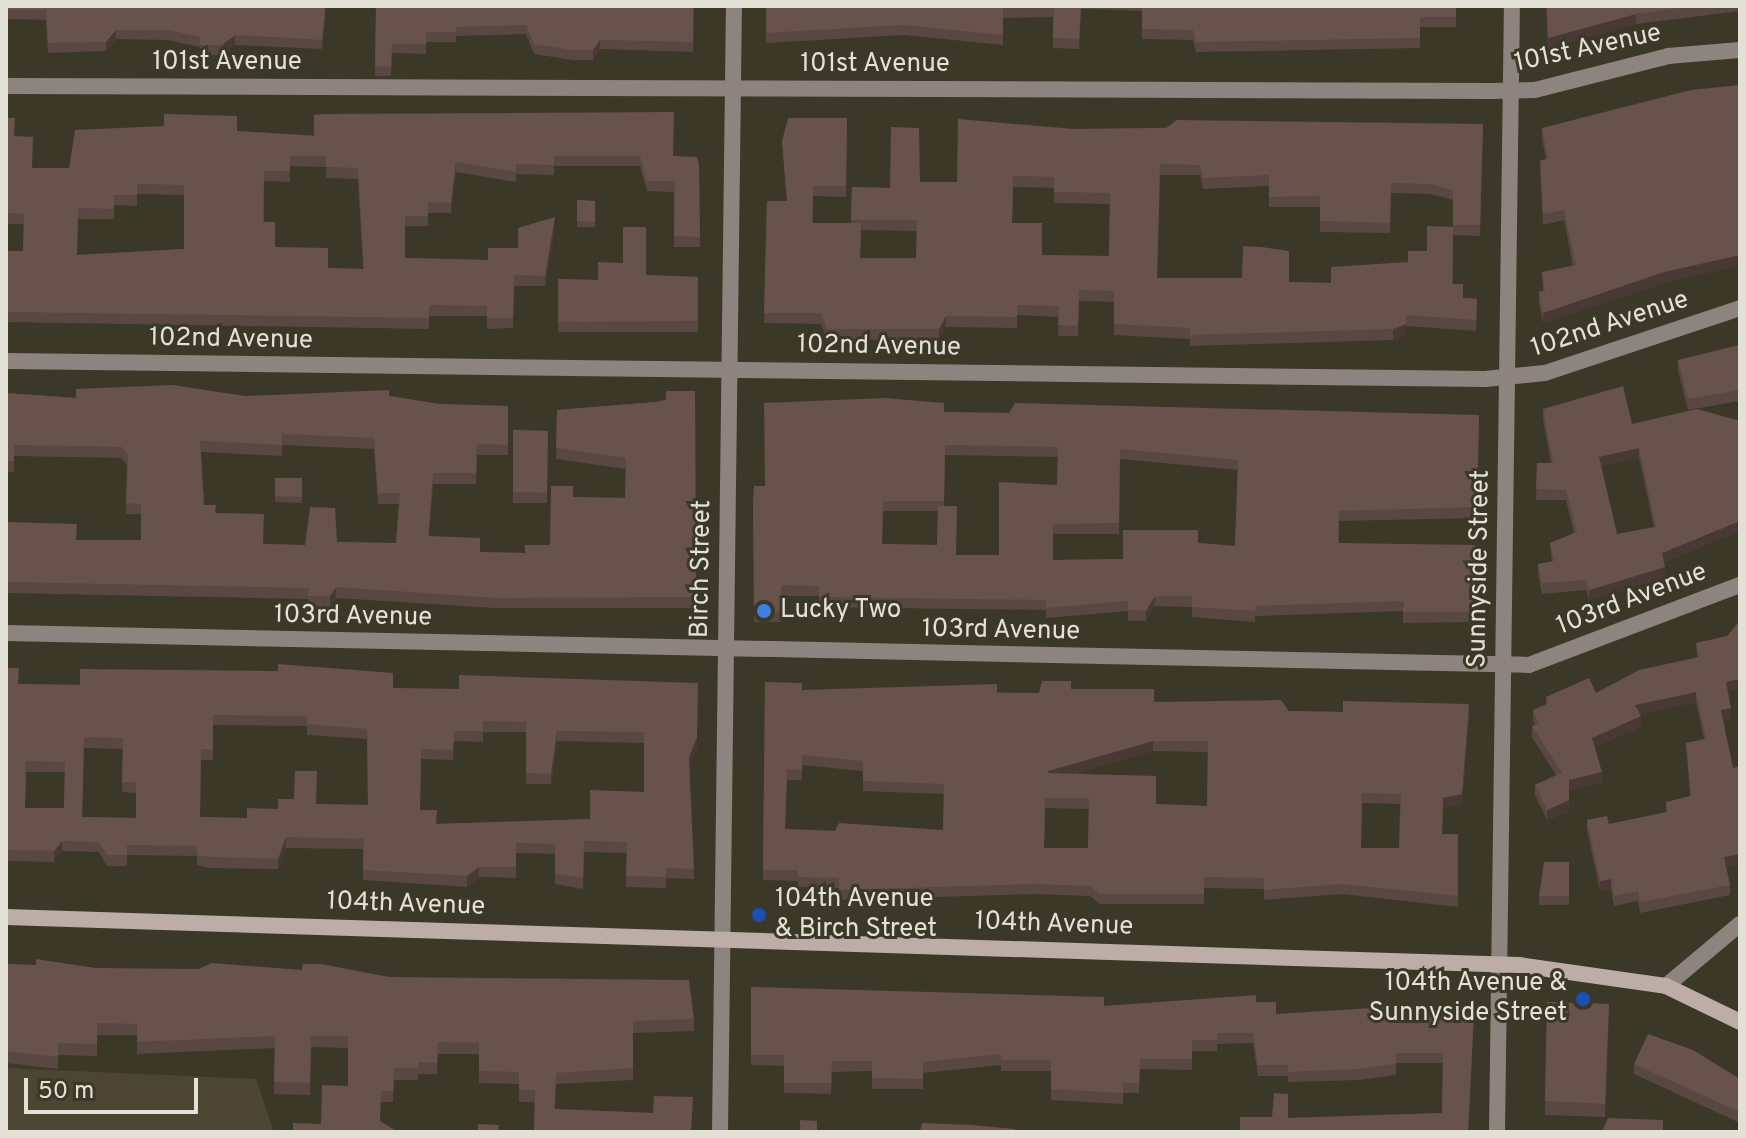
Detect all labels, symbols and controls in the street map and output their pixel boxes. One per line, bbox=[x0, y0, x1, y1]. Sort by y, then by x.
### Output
street label: 101st Avenue bbox=[1511, 18, 1665, 80]
street label: 101st Avenue bbox=[152, 47, 302, 79]
street label: 101st Avenue bbox=[800, 49, 950, 81]
street label: 102nd Avenue bbox=[1527, 285, 1693, 365]
street label: 102nd Avenue bbox=[148, 323, 314, 357]
street label: 102nd Avenue bbox=[796, 330, 962, 364]
street label: Sunnyside Street bbox=[1463, 470, 1497, 668]
street label: Birch Street bbox=[685, 500, 719, 638]
street label: 103rd Avenue bbox=[1552, 557, 1712, 643]
place label: Lucky Two bbox=[780, 595, 902, 627]
street label: 103rd Avenue bbox=[273, 600, 433, 634]
marker: Lucky Two bbox=[755, 602, 773, 620]
street label: 103rd Avenue bbox=[921, 614, 1081, 648]
place label: 104th Avenue & Birch Street bbox=[775, 884, 937, 946]
street label: 104th Avenue bbox=[326, 887, 486, 923]
marker: 104th Avenue & Birch Street bbox=[750, 906, 768, 924]
street label: 104th Avenue bbox=[974, 907, 1134, 943]
place label: 104th Avenue & Sunnyside Street bbox=[1369, 968, 1567, 1030]
marker: 104th Avenue & Sunnyside Street bbox=[1574, 990, 1592, 1008]
scale bar bbox=[28, 1062, 202, 1112]
text: 50 m bbox=[38, 1077, 94, 1107]

